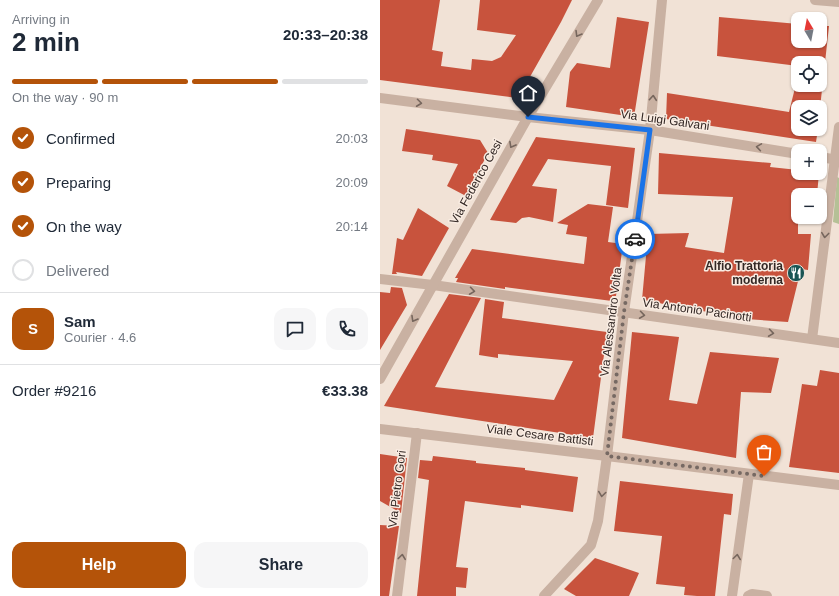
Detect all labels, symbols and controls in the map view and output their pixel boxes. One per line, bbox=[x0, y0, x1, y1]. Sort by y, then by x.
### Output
text: Arriving in bbox=[12, 12, 70, 27]
north arrow bbox=[791, 12, 827, 48]
map controls bbox=[791, 12, 827, 224]
text: 20:33–20:38 bbox=[283, 26, 368, 43]
text: 2 min bbox=[12, 27, 80, 57]
one-way arrow bbox=[576, 30, 583, 37]
button: locate bbox=[791, 56, 827, 92]
pin bbox=[511, 76, 545, 117]
icon: home bbox=[517, 82, 539, 104]
text: On the way · 90 m bbox=[12, 90, 118, 105]
one-way arrow bbox=[649, 95, 658, 101]
one-way arrow bbox=[416, 98, 422, 107]
button: layers bbox=[791, 100, 827, 136]
street label: Via Luigi Galvani bbox=[620, 107, 710, 133]
icon: check bbox=[12, 127, 34, 149]
text: Confirmed bbox=[46, 130, 115, 147]
text: 20:03 bbox=[335, 131, 368, 146]
street label: Via Federico Cesi bbox=[447, 137, 505, 227]
one-way arrow bbox=[509, 141, 517, 148]
one-way arrow bbox=[756, 144, 763, 152]
button: + bbox=[791, 144, 827, 180]
icon: check bbox=[12, 171, 34, 193]
text: Preparing bbox=[46, 174, 111, 191]
text: 20:09 bbox=[335, 175, 368, 190]
button: − bbox=[791, 188, 827, 224]
icon: check bbox=[12, 215, 34, 237]
text: On the way bbox=[46, 218, 122, 235]
text: 20:14 bbox=[335, 219, 368, 234]
courier bbox=[615, 219, 655, 259]
icon: car bbox=[624, 228, 646, 250]
one-way arrow bbox=[821, 232, 830, 238]
place label: Alfio Trattoria moderna bbox=[705, 259, 783, 287]
text: Delivered bbox=[46, 262, 109, 279]
restaurant icon: Alfio Trattoria moderna bbox=[786, 263, 806, 283]
street label: Via Alessandro Volta bbox=[597, 266, 625, 377]
one-way arrow bbox=[469, 286, 475, 295]
street label: Via Antonio Pacinotti bbox=[642, 295, 752, 325]
button: chat bbox=[274, 308, 316, 350]
button: phone bbox=[326, 308, 368, 350]
one-way arrow bbox=[639, 310, 645, 319]
text: Sam bbox=[64, 313, 96, 330]
one-way arrow bbox=[411, 315, 419, 323]
text: S bbox=[28, 320, 38, 337]
one-way arrow bbox=[768, 328, 774, 337]
text: Courier · 4.6 bbox=[64, 330, 136, 345]
text: Order #9216 bbox=[12, 382, 96, 399]
text: €33.38 bbox=[322, 382, 368, 399]
street label: Viale Cesare Battisti bbox=[486, 421, 594, 449]
pin bbox=[747, 435, 781, 476]
icon: bag bbox=[753, 441, 775, 463]
street label: Via Pietro Gori bbox=[385, 450, 409, 528]
one-way arrow bbox=[598, 491, 607, 497]
button: Help bbox=[12, 542, 186, 588]
button: Share bbox=[194, 542, 368, 588]
one-way arrow bbox=[397, 554, 406, 560]
one-way arrow bbox=[732, 554, 741, 560]

